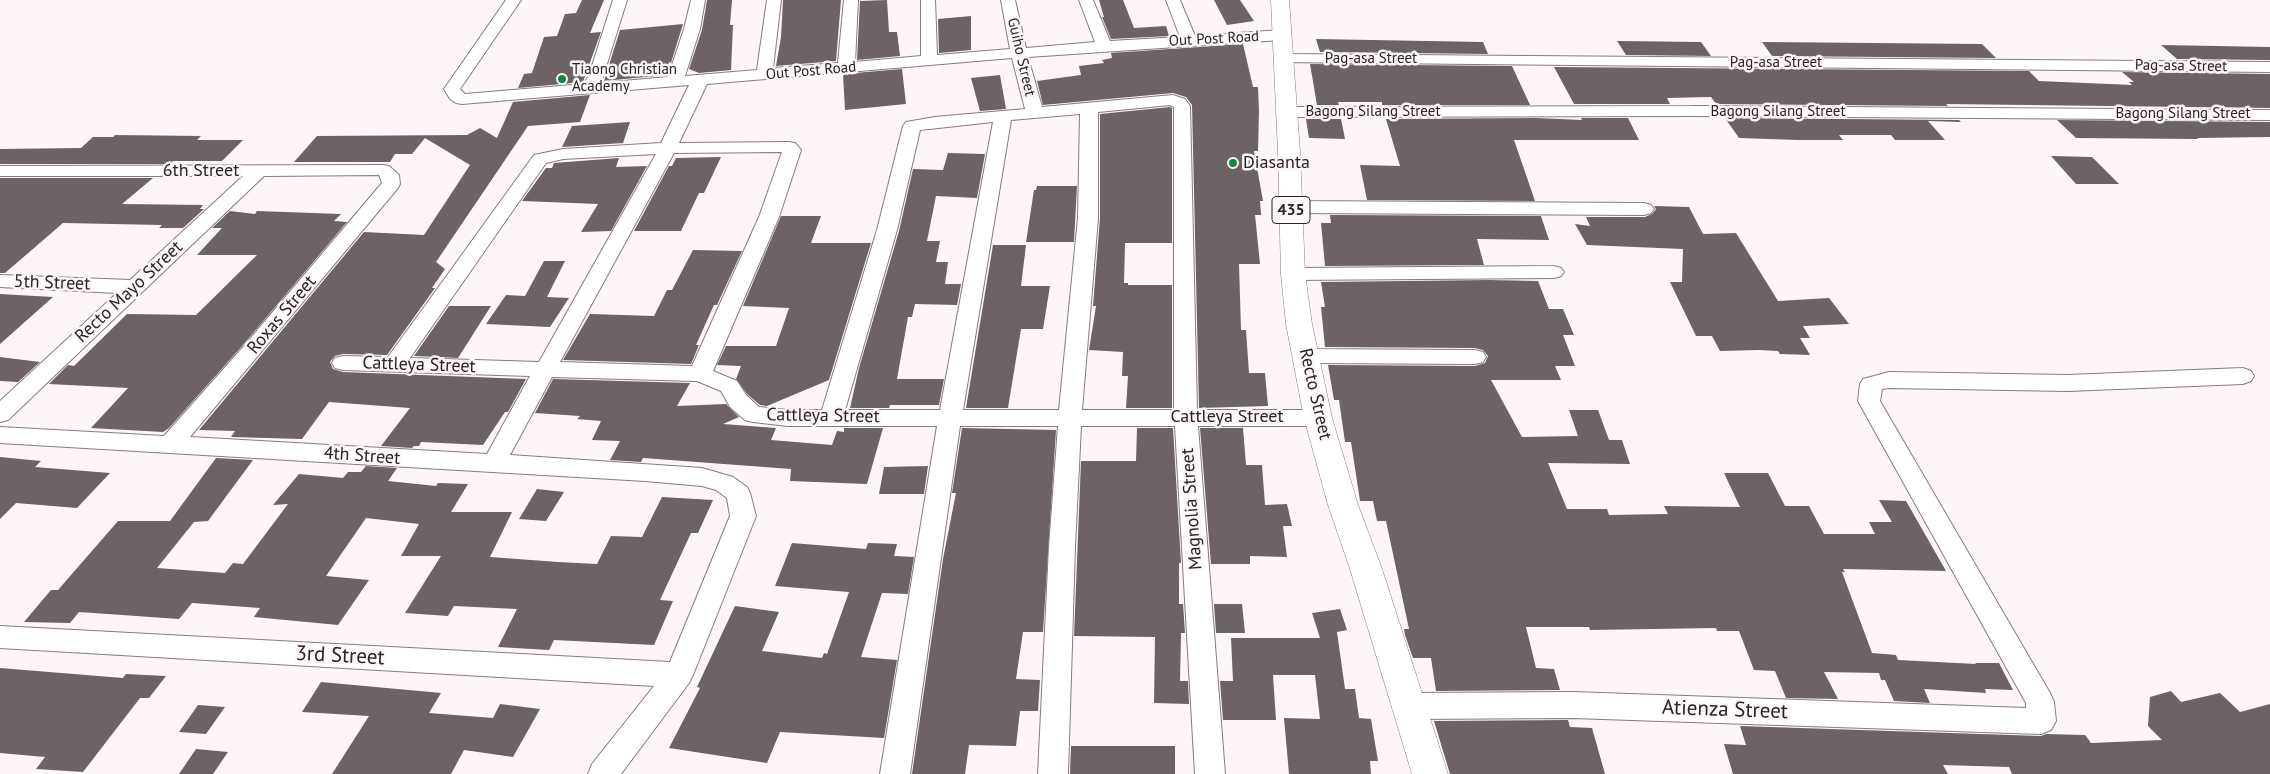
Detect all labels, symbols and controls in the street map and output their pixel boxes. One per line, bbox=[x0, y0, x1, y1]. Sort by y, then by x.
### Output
street label: Guiho Street bbox=[1003, 16, 1039, 98]
street label: Out Post Road bbox=[1168, 28, 1260, 50]
street label: Pag-asa Street bbox=[1325, 50, 1417, 68]
street label: Pag-asa Street bbox=[1730, 54, 1822, 72]
street label: Pag-asa Street bbox=[2135, 56, 2227, 76]
street label: Out Post Road bbox=[765, 58, 857, 84]
place label: Tiaong Christian Academy bbox=[572, 61, 677, 96]
marker: Tiaong Christian Academy bbox=[556, 73, 568, 85]
street label: Bagong Silang Street bbox=[1306, 103, 1440, 121]
street label: Bagong Silang Street bbox=[1711, 103, 1845, 121]
street label: Bagong Silang Street bbox=[2116, 105, 2250, 123]
place label: Diasanta bbox=[1243, 152, 1310, 174]
marker: Diasanta bbox=[1227, 157, 1239, 169]
street label: 6th Street bbox=[163, 160, 239, 182]
road number: 435 bbox=[1272, 196, 1310, 224]
street label: Recto Mayo Street bbox=[71, 237, 187, 347]
street label: 5th Street bbox=[13, 271, 91, 295]
street label: Roxas Street bbox=[243, 271, 321, 359]
street label: Recto Street bbox=[1294, 346, 1336, 442]
street label: Cattleya Street bbox=[362, 352, 476, 378]
street label: Cattleya Street bbox=[766, 404, 880, 428]
street label: Cattleya Street bbox=[1170, 406, 1284, 428]
street label: 4th Street bbox=[323, 443, 401, 469]
street label: Magnolia Street bbox=[1177, 447, 1207, 571]
street label: 3rd Street bbox=[295, 641, 385, 671]
street label: Atienza Street bbox=[1662, 695, 1788, 725]

